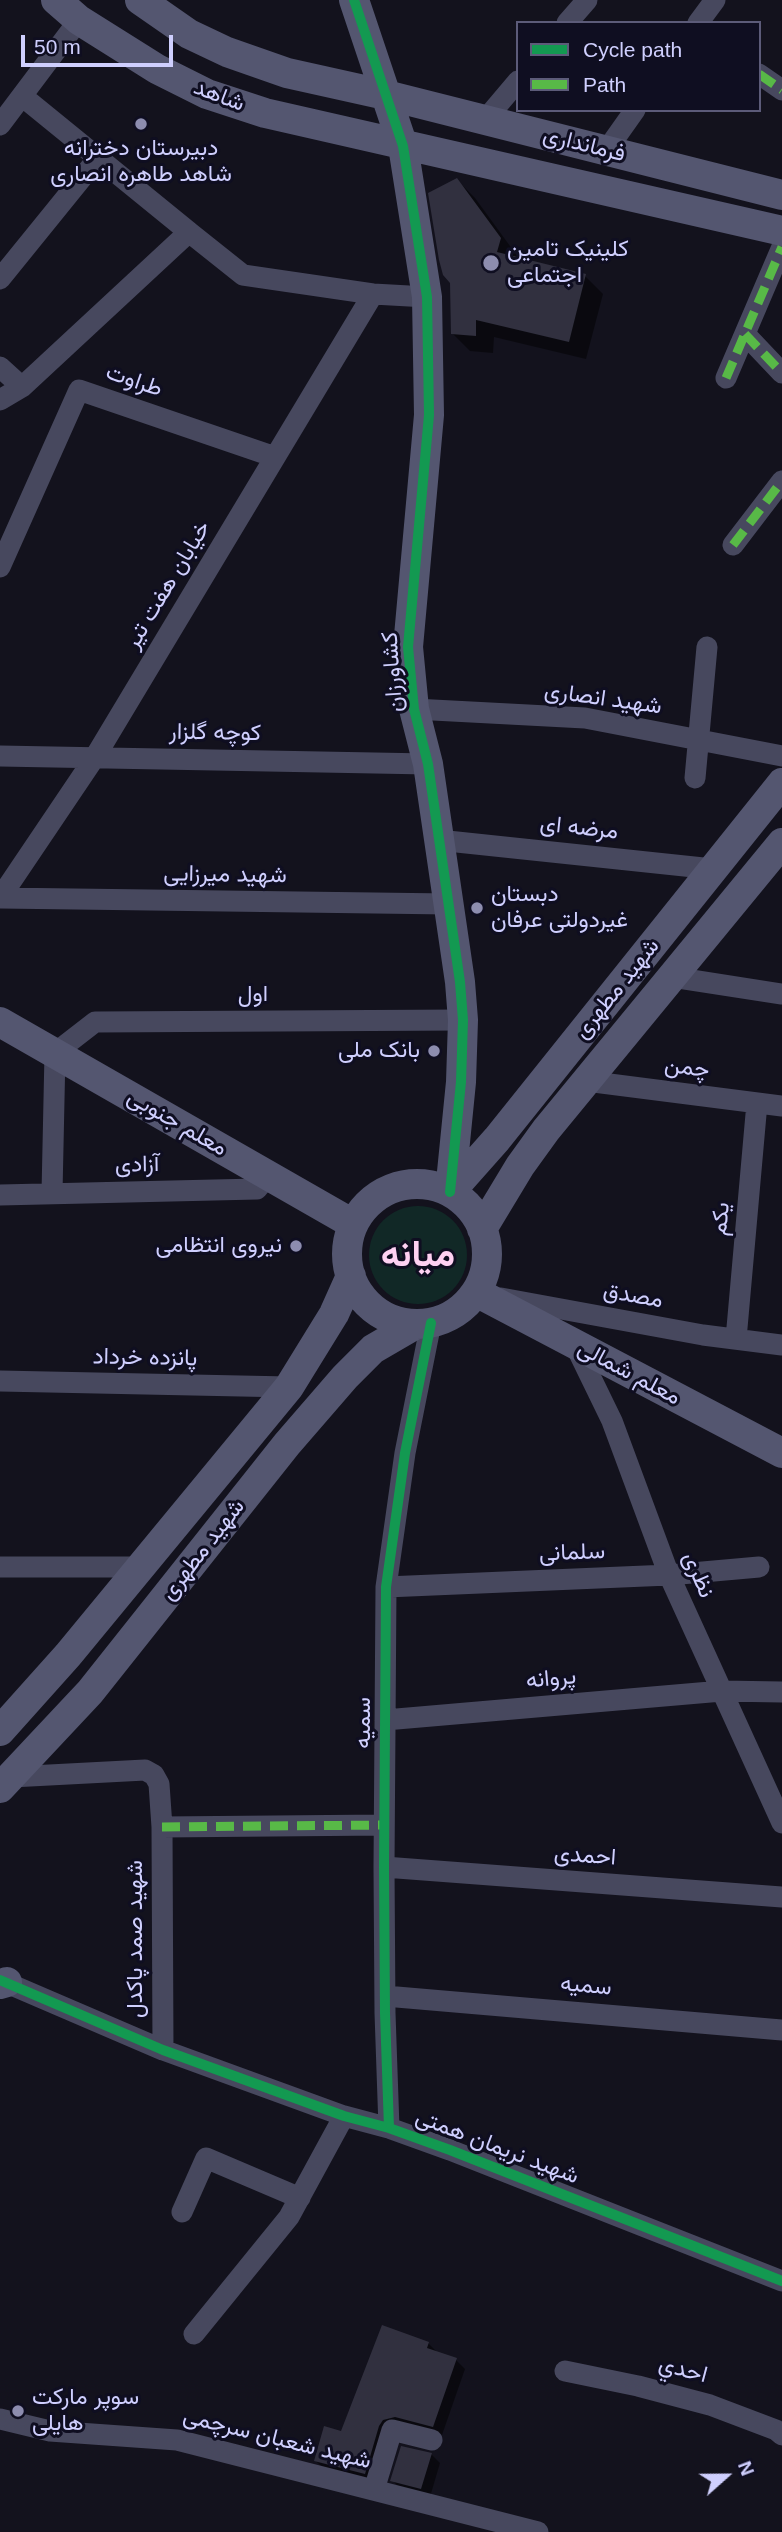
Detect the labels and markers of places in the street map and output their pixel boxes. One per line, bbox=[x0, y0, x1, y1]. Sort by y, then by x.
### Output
marker: دبیرستان دخترانه شاهد طاهره انصاری bbox=[133, 116, 149, 132]
place label: دبیرستان دخترانه شاهد طاهره انصاری bbox=[50, 135, 232, 189]
place label: کلینیک تامین اجتماعی bbox=[507, 236, 629, 290]
marker: کلینیک تامین اجتماعی bbox=[481, 253, 501, 273]
place label: دبستان غیردولتی عرفان bbox=[491, 881, 628, 935]
marker: دبستان غیردولتی عرفان bbox=[469, 900, 485, 916]
place label: بانک ملی bbox=[338, 1037, 420, 1065]
marker: بانک ملی bbox=[426, 1043, 442, 1059]
place label: نیروی انتظامی bbox=[156, 1232, 282, 1260]
marker: نیروی انتظامی bbox=[288, 1238, 304, 1254]
place label: سوپر مارکت هایلی bbox=[32, 2384, 139, 2438]
marker: سوپر مارکت هایلی bbox=[10, 2403, 26, 2419]

